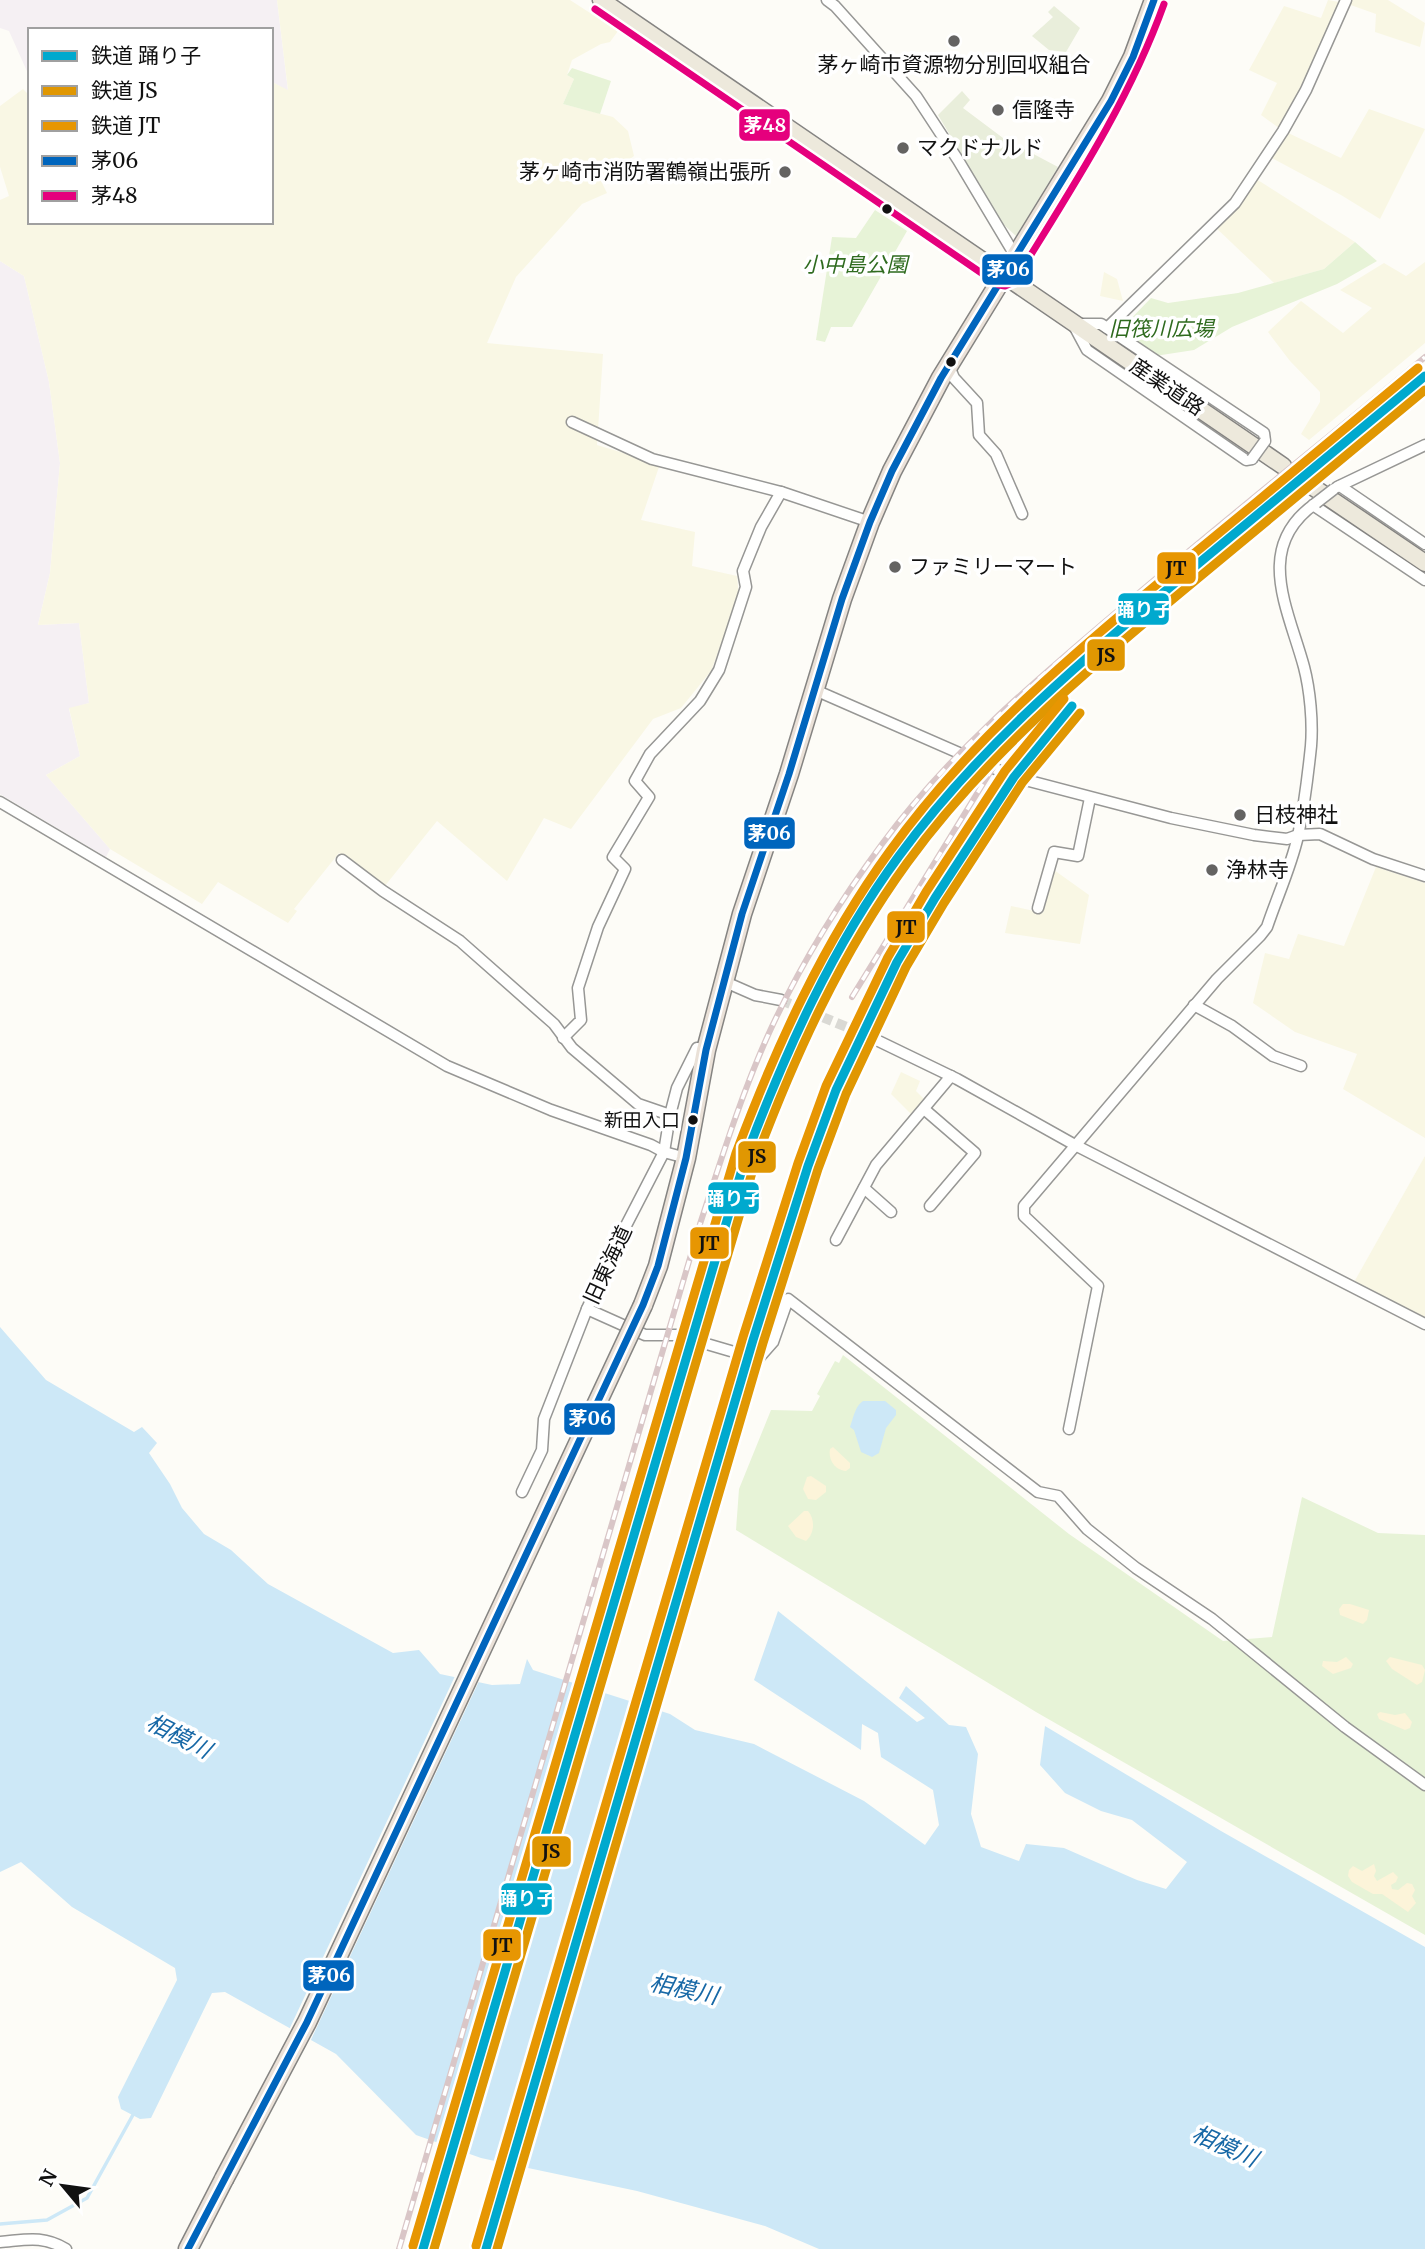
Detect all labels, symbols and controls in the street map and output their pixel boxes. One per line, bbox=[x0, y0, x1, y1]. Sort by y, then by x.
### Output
legend bbox=[28, 28, 273, 224]
marker: 茅ヶ崎市資源物分別回収組合 bbox=[946, 33, 962, 49]
text: 鉄道 踊り子 bbox=[91, 42, 201, 69]
place label: 茅ヶ崎市資源物分別回収組合 bbox=[818, 51, 1091, 78]
text: 鉄道 JS bbox=[91, 77, 158, 104]
place label: 信隆寺 bbox=[1012, 96, 1075, 123]
marker: 信隆寺 bbox=[990, 102, 1006, 118]
line badge: 茅48 bbox=[738, 108, 791, 142]
text: 鉄道 JT bbox=[91, 112, 161, 139]
text: 茅48 bbox=[744, 113, 786, 137]
place label: マクドナルド bbox=[917, 134, 1043, 161]
marker: マクドナルド bbox=[895, 140, 911, 156]
text: 茅06 bbox=[91, 147, 138, 174]
place label: 茅ヶ崎市消防署鶴嶺出張所 bbox=[519, 158, 771, 185]
marker: 茅ヶ崎市消防署鶴嶺出張所 bbox=[777, 164, 793, 180]
text: 茅48 bbox=[91, 182, 137, 209]
unlabelled marker bbox=[880, 202, 894, 216]
park label: 小中島公園 bbox=[803, 251, 910, 278]
line badge: 茅06 bbox=[981, 253, 1034, 286]
text: 茅06 bbox=[986, 257, 1030, 281]
park label: 旧筏川広場 bbox=[1109, 315, 1215, 342]
street label: 産業道路 bbox=[1125, 352, 1210, 421]
unlabelled marker bbox=[944, 355, 958, 369]
line badge: JT bbox=[1156, 551, 1197, 585]
place label: ファミリーマート bbox=[909, 553, 1077, 580]
text: JT bbox=[1164, 556, 1187, 580]
marker: ファミリーマート bbox=[887, 559, 903, 575]
line badge: 踊り子 bbox=[1117, 592, 1170, 626]
text: 踊り子 bbox=[1115, 597, 1173, 621]
line badge: JS bbox=[1086, 638, 1126, 672]
text: JS bbox=[1096, 643, 1115, 667]
place label: 日枝神社 bbox=[1254, 801, 1338, 828]
marker: 日枝神社 bbox=[1232, 807, 1248, 823]
line badge: 茅06 bbox=[743, 816, 796, 850]
text: 茅06 bbox=[747, 821, 791, 845]
place label: 浄林寺 bbox=[1226, 856, 1289, 883]
marker: 浄林寺 bbox=[1204, 862, 1220, 878]
line badge: JT bbox=[886, 910, 926, 944]
text: JT bbox=[894, 915, 917, 939]
place label: 新田入口 bbox=[604, 1108, 680, 1132]
marker: 新田入口 bbox=[686, 1113, 700, 1127]
line badge: JS bbox=[737, 1140, 777, 1174]
text: JS bbox=[747, 1144, 766, 1168]
line badge: 踊り子 bbox=[707, 1181, 760, 1215]
text: 踊り子 bbox=[705, 1186, 763, 1210]
street label: 旧東海道 bbox=[578, 1221, 638, 1309]
line badge: JT bbox=[689, 1226, 730, 1260]
text: JT bbox=[697, 1231, 720, 1255]
line badge: 茅06 bbox=[563, 1402, 616, 1436]
text: 茅06 bbox=[568, 1406, 612, 1430]
water label: 相模川 bbox=[142, 1707, 219, 1765]
line badge: JS bbox=[531, 1835, 572, 1868]
text: JS bbox=[541, 1839, 560, 1863]
line badge: 踊り子 bbox=[500, 1882, 553, 1916]
text: 踊り子 bbox=[498, 1886, 556, 1910]
line badge: JT bbox=[482, 1928, 522, 1962]
text: JT bbox=[490, 1933, 513, 1957]
line badge: 茅06 bbox=[302, 1959, 355, 1992]
text: 茅06 bbox=[307, 1963, 351, 1987]
water label: 相模川 bbox=[647, 1967, 724, 2010]
water label: 相模川 bbox=[1188, 2118, 1265, 2174]
north arrow bbox=[28, 2151, 98, 2221]
text: N bbox=[34, 2165, 62, 2190]

